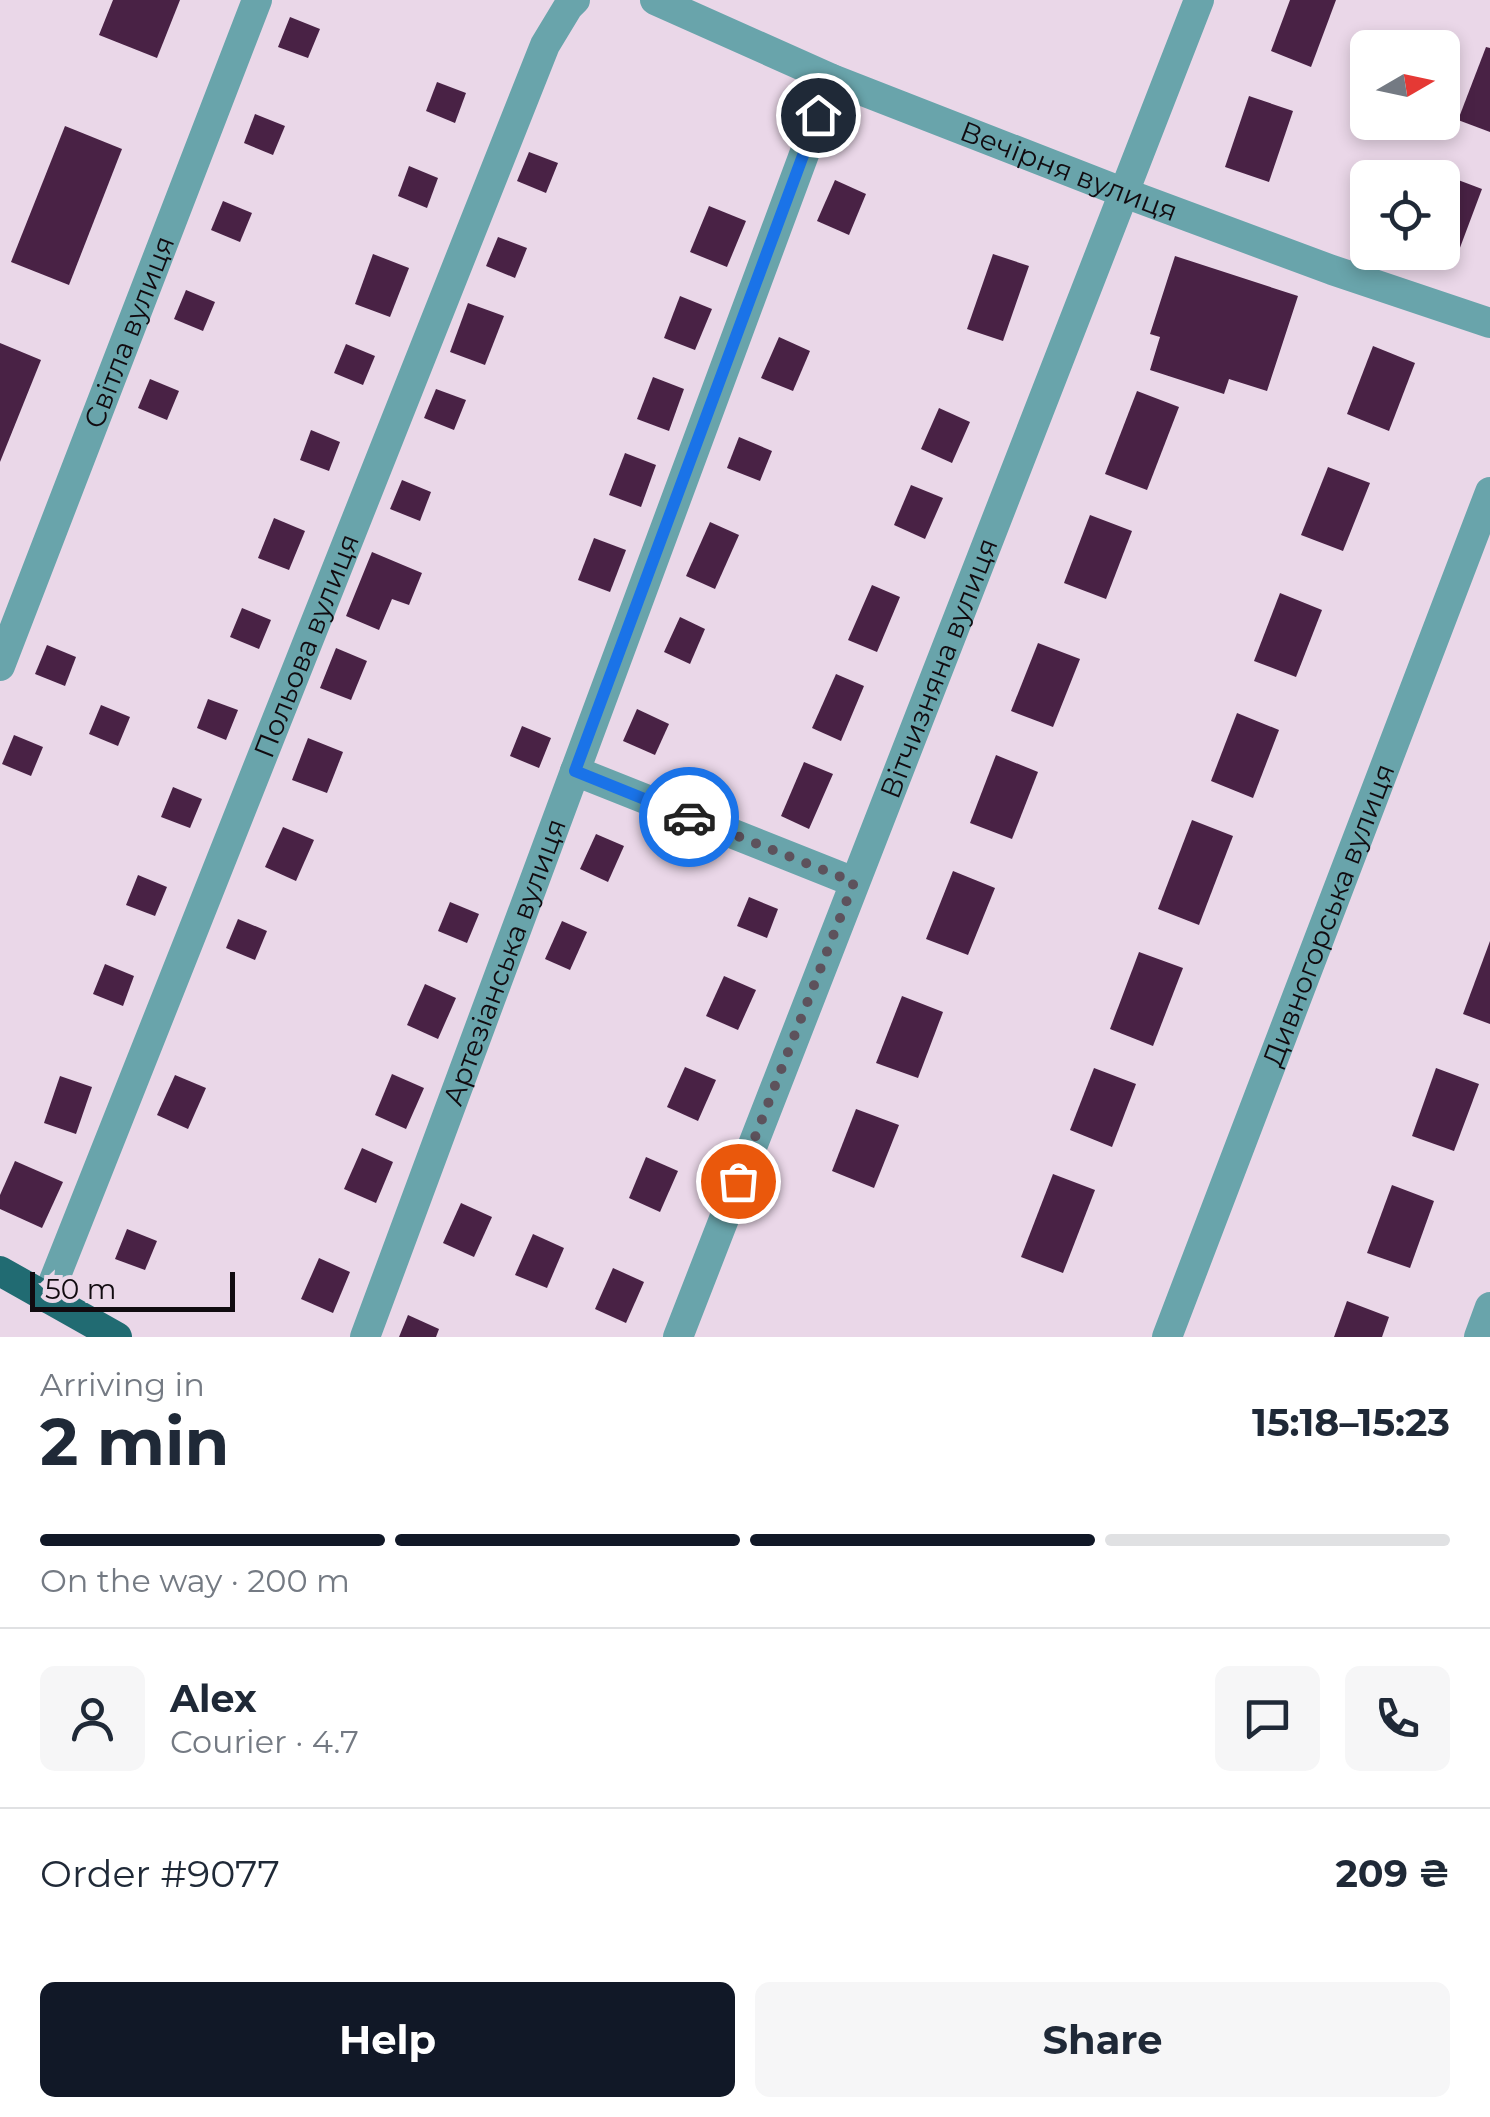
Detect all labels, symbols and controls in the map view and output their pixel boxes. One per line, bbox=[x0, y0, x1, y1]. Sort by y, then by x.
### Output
north arrow bbox=[1350, 30, 1460, 140]
map controls bbox=[1350, 30, 1460, 270]
pin bbox=[776, 73, 861, 158]
icon: home bbox=[791, 88, 846, 143]
street label: Вечірня вулиця bbox=[955, 114, 1182, 228]
button: locate bbox=[1350, 160, 1460, 270]
street label: Світла вулиця bbox=[76, 231, 181, 433]
street label: Польова вулиця bbox=[247, 529, 366, 762]
street label: Вітчизняна вулиця bbox=[873, 533, 1005, 803]
street label: Дивногорська вулиця bbox=[1255, 759, 1402, 1071]
courier bbox=[639, 767, 739, 867]
icon: car bbox=[662, 790, 717, 845]
street label: Артезіанська вулиця bbox=[435, 814, 573, 1110]
pin bbox=[696, 1139, 781, 1224]
icon: bag bbox=[711, 1154, 766, 1209]
scale bar bbox=[30, 1267, 235, 1312]
text: 50 m bbox=[45, 1272, 116, 1306]
text: Arriving in bbox=[40, 1365, 205, 1404]
text: 15:18–15:23 bbox=[1252, 1399, 1450, 1446]
text: 2 min bbox=[40, 1402, 229, 1481]
text: On the way · 200 m bbox=[40, 1561, 350, 1600]
button: person bbox=[40, 1666, 145, 1771]
button: chat bbox=[1215, 1666, 1320, 1771]
button: phone bbox=[1345, 1666, 1450, 1771]
text: Alex bbox=[170, 1675, 257, 1722]
text: Courier · 4.7 bbox=[170, 1722, 359, 1761]
text: Order #9077 bbox=[40, 1850, 280, 1897]
text: 209 ₴ bbox=[1335, 1850, 1450, 1897]
button: Help bbox=[40, 1982, 735, 2097]
button: Share bbox=[755, 1982, 1450, 2097]

